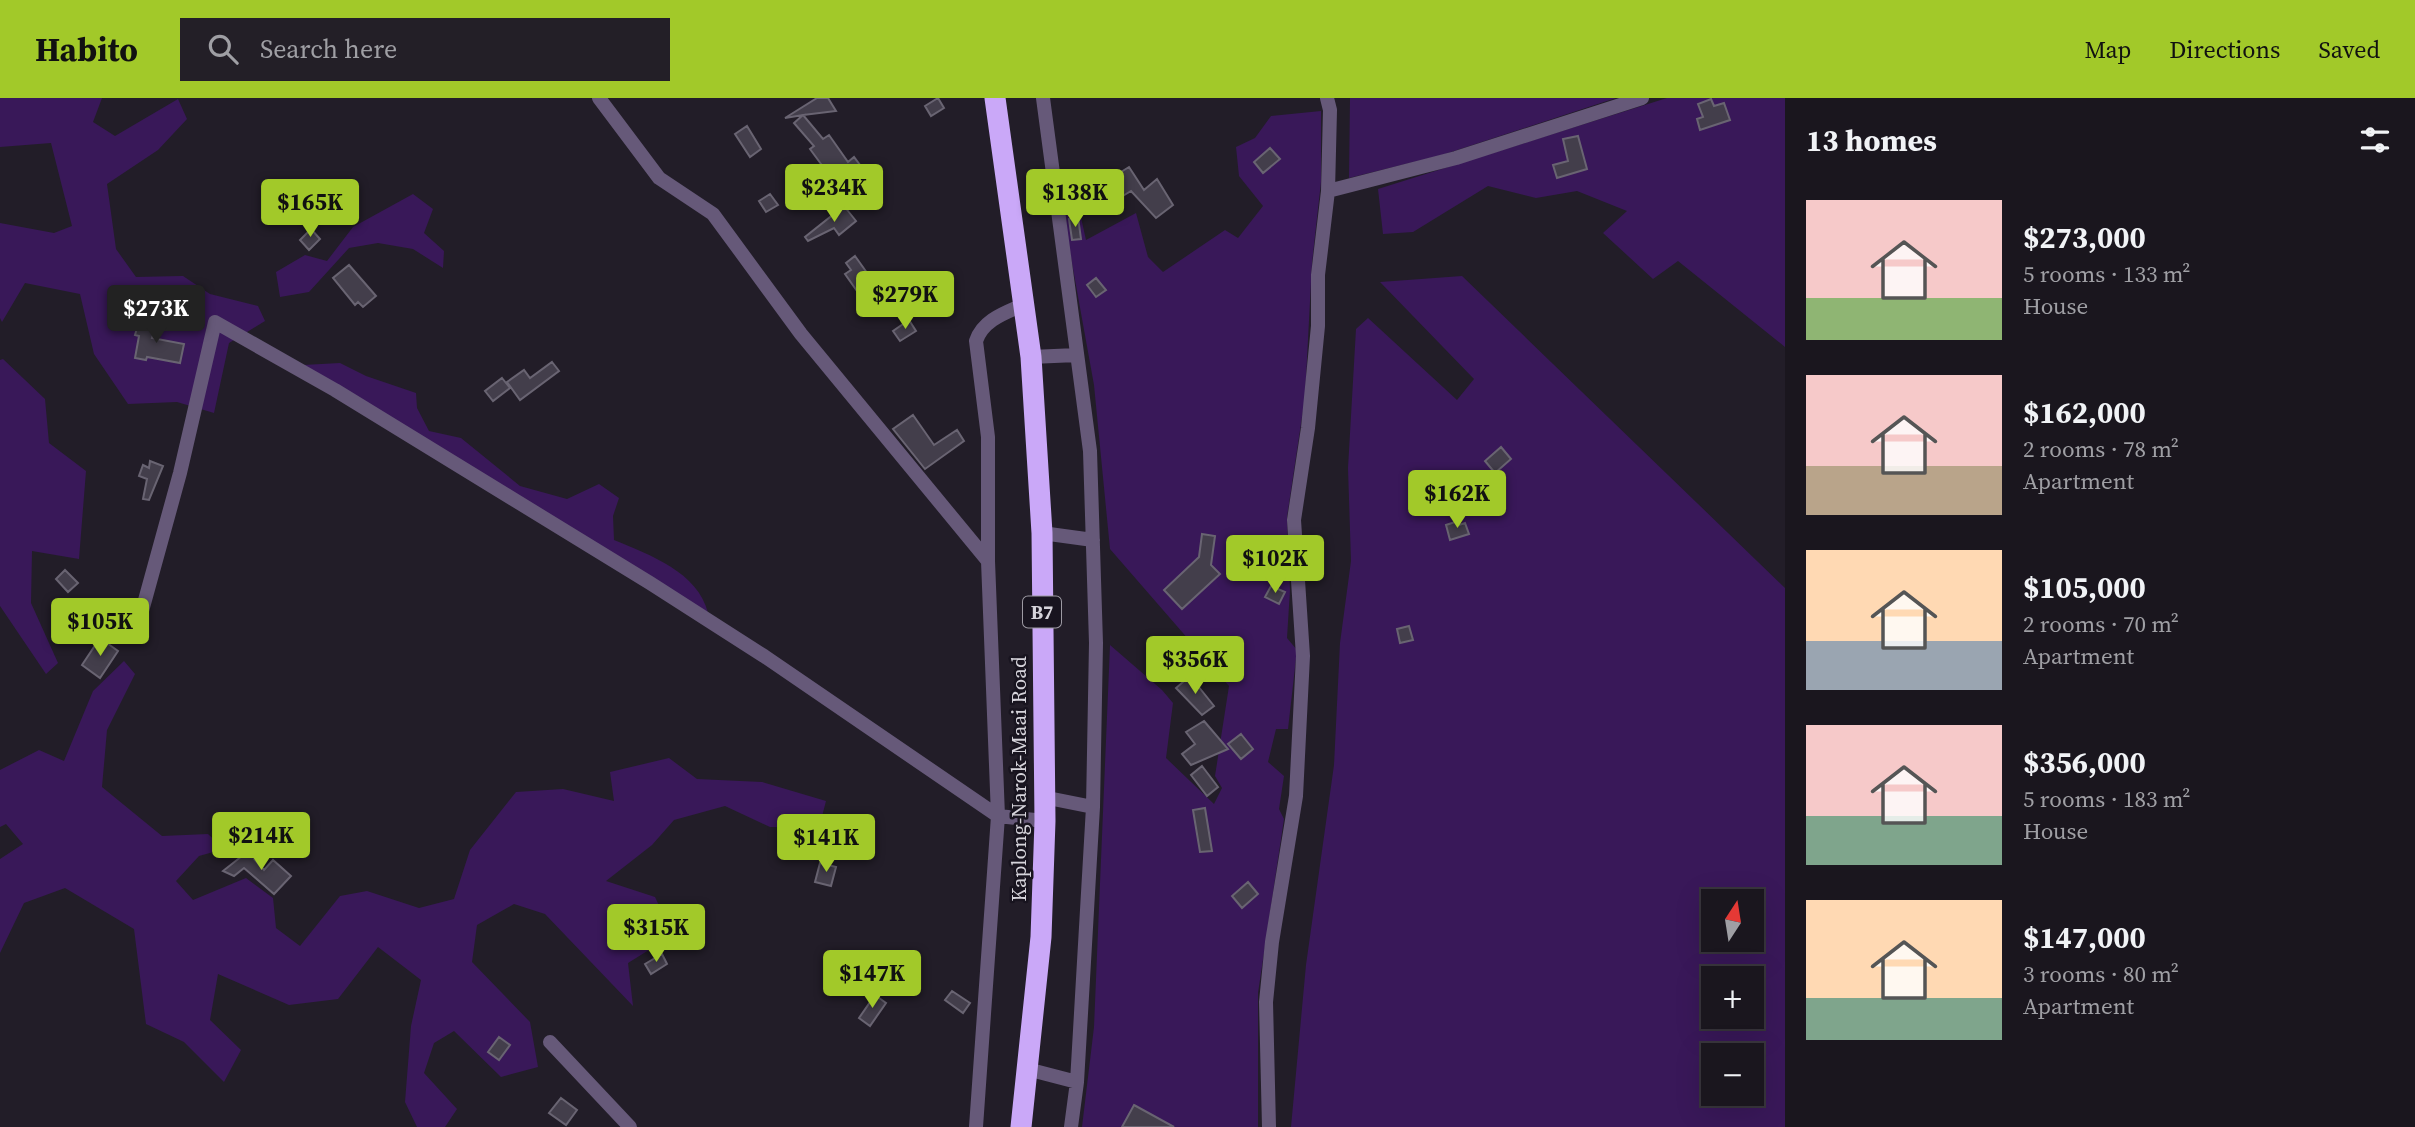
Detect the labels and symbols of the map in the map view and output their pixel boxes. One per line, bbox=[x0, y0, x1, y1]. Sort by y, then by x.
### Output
pin: $234K bbox=[785, 164, 883, 224]
pin: $138K bbox=[1026, 170, 1124, 229]
pin: $165K bbox=[261, 180, 359, 239]
pin: $279K bbox=[856, 272, 954, 331]
pin: $273K bbox=[107, 286, 205, 345]
pin: $162K bbox=[1408, 470, 1506, 530]
pin: $102K bbox=[1226, 536, 1324, 595]
road number: B7 bbox=[1023, 597, 1061, 628]
pin: $105K bbox=[51, 598, 149, 658]
pin: $356K bbox=[1146, 636, 1244, 696]
street label: Kaplong-Narok-Maai Road bbox=[1004, 656, 1033, 902]
pin: $214K bbox=[212, 812, 310, 872]
pin: $141K bbox=[777, 814, 875, 874]
north arrow bbox=[1701, 889, 1764, 952]
pin: $315K bbox=[607, 904, 705, 964]
pin: $147K bbox=[823, 950, 921, 1010]

